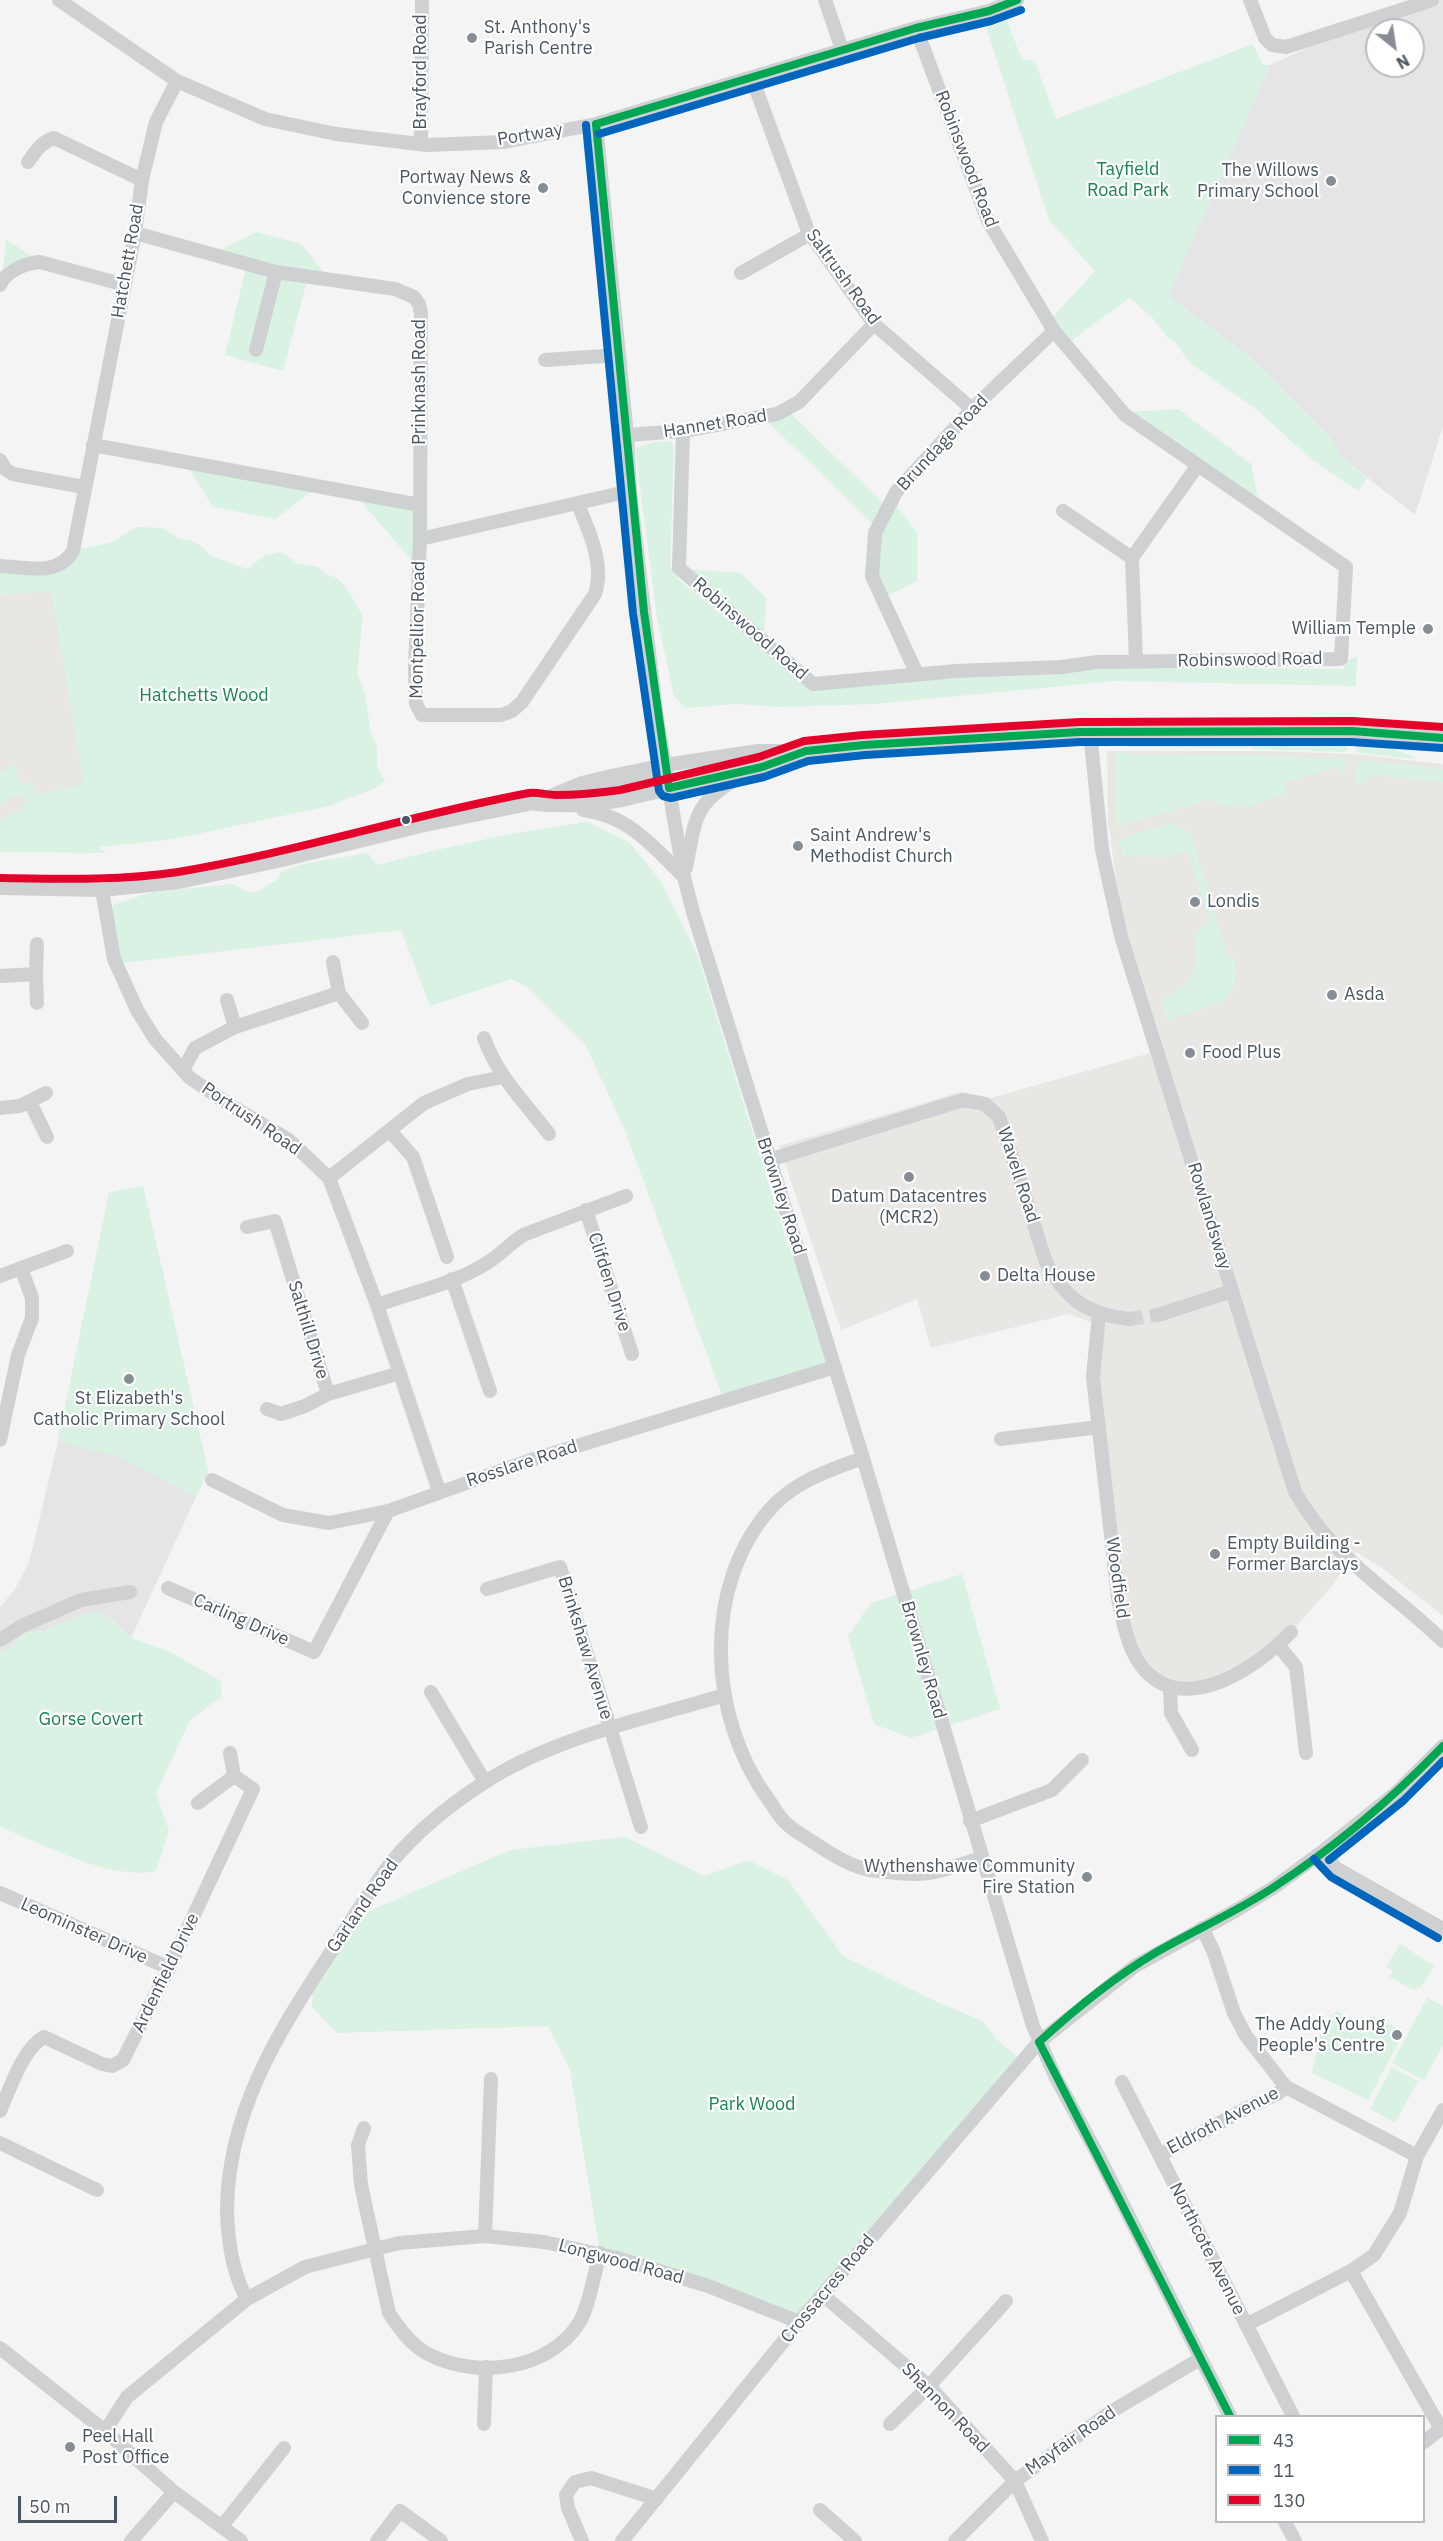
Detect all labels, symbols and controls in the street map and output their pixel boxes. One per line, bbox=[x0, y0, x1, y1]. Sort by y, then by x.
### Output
street label: Brayford Road bbox=[410, 14, 432, 130]
place label: St. Anthony's Parish Centre bbox=[484, 17, 593, 60]
north arrow bbox=[1365, 18, 1425, 78]
marker: St. Anthony's Parish Centre bbox=[465, 31, 479, 45]
text: N bbox=[1393, 50, 1413, 73]
street label: Robinswood Road bbox=[930, 87, 1002, 231]
street label: Portway bbox=[496, 119, 564, 151]
park label: Tayfield Road Park bbox=[1087, 159, 1169, 201]
place label: The Willows Primary School bbox=[1197, 160, 1319, 202]
place label: Portway News & Convience store bbox=[399, 167, 531, 210]
marker: The Willows Primary School bbox=[1324, 174, 1338, 188]
marker: Portway News & Convience store bbox=[536, 181, 550, 195]
street label: Hatchett Road bbox=[107, 202, 149, 320]
street label: Saltrush Road bbox=[801, 225, 885, 329]
street label: Prinknash Road bbox=[409, 319, 431, 445]
street label: Brundage Road bbox=[893, 390, 993, 496]
street label: Hannet Road bbox=[662, 405, 768, 443]
street label: Montpellior Road bbox=[406, 561, 430, 699]
street label: Robinswood Road bbox=[688, 573, 812, 685]
place label: William Temple bbox=[1292, 618, 1416, 640]
marker: William Temple bbox=[1421, 622, 1435, 636]
street label: Robinswood Road bbox=[1177, 648, 1323, 672]
park label: Hatchetts Wood bbox=[139, 685, 269, 707]
unlabelled marker bbox=[400, 814, 412, 826]
place label: Saint Andrew's Methodist Church bbox=[810, 825, 953, 868]
marker: Saint Andrew's Methodist Church bbox=[791, 839, 805, 853]
place label: Londis bbox=[1207, 891, 1260, 913]
marker: Londis bbox=[1188, 895, 1202, 909]
place label: Asda bbox=[1344, 984, 1384, 1006]
marker: Asda bbox=[1325, 988, 1339, 1002]
place label: Food Plus bbox=[1202, 1042, 1281, 1064]
marker: Food Plus bbox=[1183, 1046, 1197, 1060]
street label: Portrush Road bbox=[197, 1078, 305, 1160]
street label: Wavell Road bbox=[992, 1124, 1044, 1226]
street label: Brownley Road bbox=[752, 1135, 810, 1257]
street label: Rowlandsway bbox=[1182, 1160, 1236, 1272]
marker: Datum Datacentres (MCR2) bbox=[902, 1170, 916, 1184]
place label: Datum Datacentres (MCR2) bbox=[831, 1186, 987, 1228]
street label: Clifden Drive bbox=[583, 1230, 635, 1334]
place label: Delta House bbox=[997, 1265, 1096, 1287]
marker: Delta House bbox=[978, 1269, 992, 1283]
street label: Salthill Drive bbox=[283, 1278, 333, 1382]
marker: St Elizabeth's Catholic Primary School bbox=[122, 1372, 136, 1386]
place label: St Elizabeth's Catholic Primary School bbox=[33, 1388, 225, 1430]
street label: Rosslare Road bbox=[464, 1436, 580, 1492]
place label: Empty Building - Former Barclays bbox=[1227, 1533, 1361, 1576]
street label: Woodfield bbox=[1101, 1536, 1133, 1620]
marker: Empty Building - Former Barclays bbox=[1208, 1547, 1222, 1561]
street label: Brinkshaw Avenue bbox=[553, 1574, 617, 1722]
street label: Carling Drive bbox=[190, 1589, 292, 1651]
street label: Brownley Road bbox=[896, 1599, 950, 1721]
park label: Gorse Covert bbox=[39, 1709, 143, 1731]
street label: Garland Road bbox=[323, 1855, 403, 1957]
place label: Wythenshawe Community Fire Station bbox=[864, 1856, 1075, 1898]
marker: Wythenshawe Community Fire Station bbox=[1080, 1870, 1094, 1884]
street label: Leominster Drive bbox=[17, 1893, 151, 1969]
street label: Ardenfield Drive bbox=[128, 1910, 204, 2036]
place label: The Addy Young People's Centre bbox=[1255, 2014, 1385, 2056]
marker: The Addy Young People's Centre bbox=[1390, 2028, 1404, 2042]
street label: Eldroth Avenue bbox=[1163, 2083, 1283, 2159]
park label: Park Wood bbox=[708, 2094, 796, 2116]
street label: Northcote Avenue bbox=[1164, 2179, 1250, 2319]
street label: Crossacres Road bbox=[776, 2230, 880, 2348]
street label: Longwood Road bbox=[556, 2235, 686, 2289]
street label: Shannon Road bbox=[897, 2359, 993, 2457]
street label: Mayfair Road bbox=[1022, 2402, 1120, 2480]
legend bbox=[1215, 2415, 1425, 2523]
place label: Peel Hall Post Office bbox=[82, 2426, 169, 2468]
text: 43 bbox=[1273, 2429, 1295, 2452]
marker: Peel Hall Post Office bbox=[63, 2440, 77, 2454]
text: 11 bbox=[1273, 2459, 1295, 2482]
scale bar bbox=[21, 2484, 120, 2522]
text: 130 bbox=[1273, 2489, 1305, 2512]
text: 50 m bbox=[29, 2495, 71, 2518]

